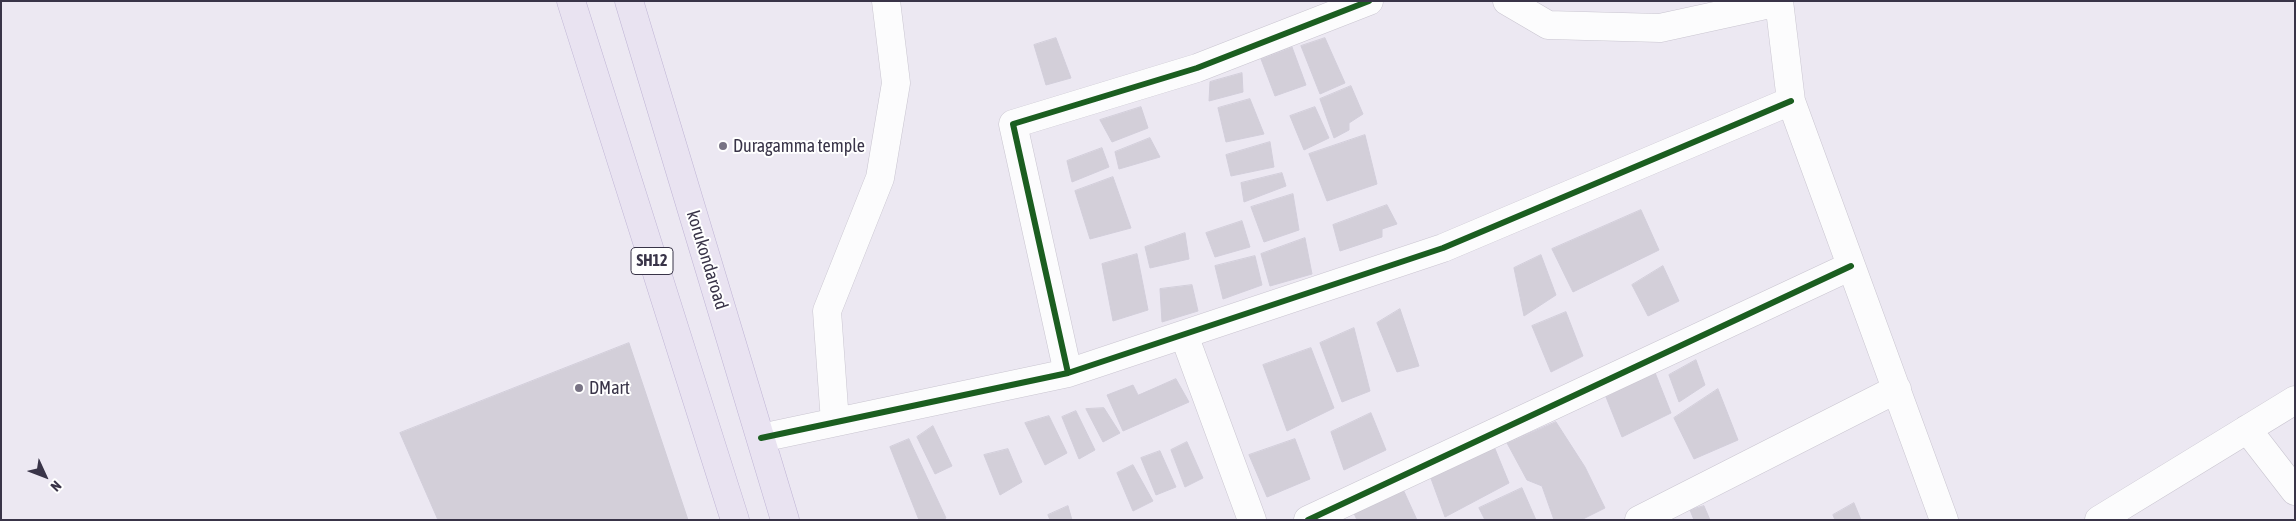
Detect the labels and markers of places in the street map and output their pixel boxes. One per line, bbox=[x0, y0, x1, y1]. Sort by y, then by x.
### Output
place label: Duragamma temple bbox=[733, 135, 865, 157]
marker: Duragamma temple bbox=[717, 140, 729, 152]
place label: DMart bbox=[589, 377, 630, 399]
marker: DMart bbox=[573, 382, 585, 394]

